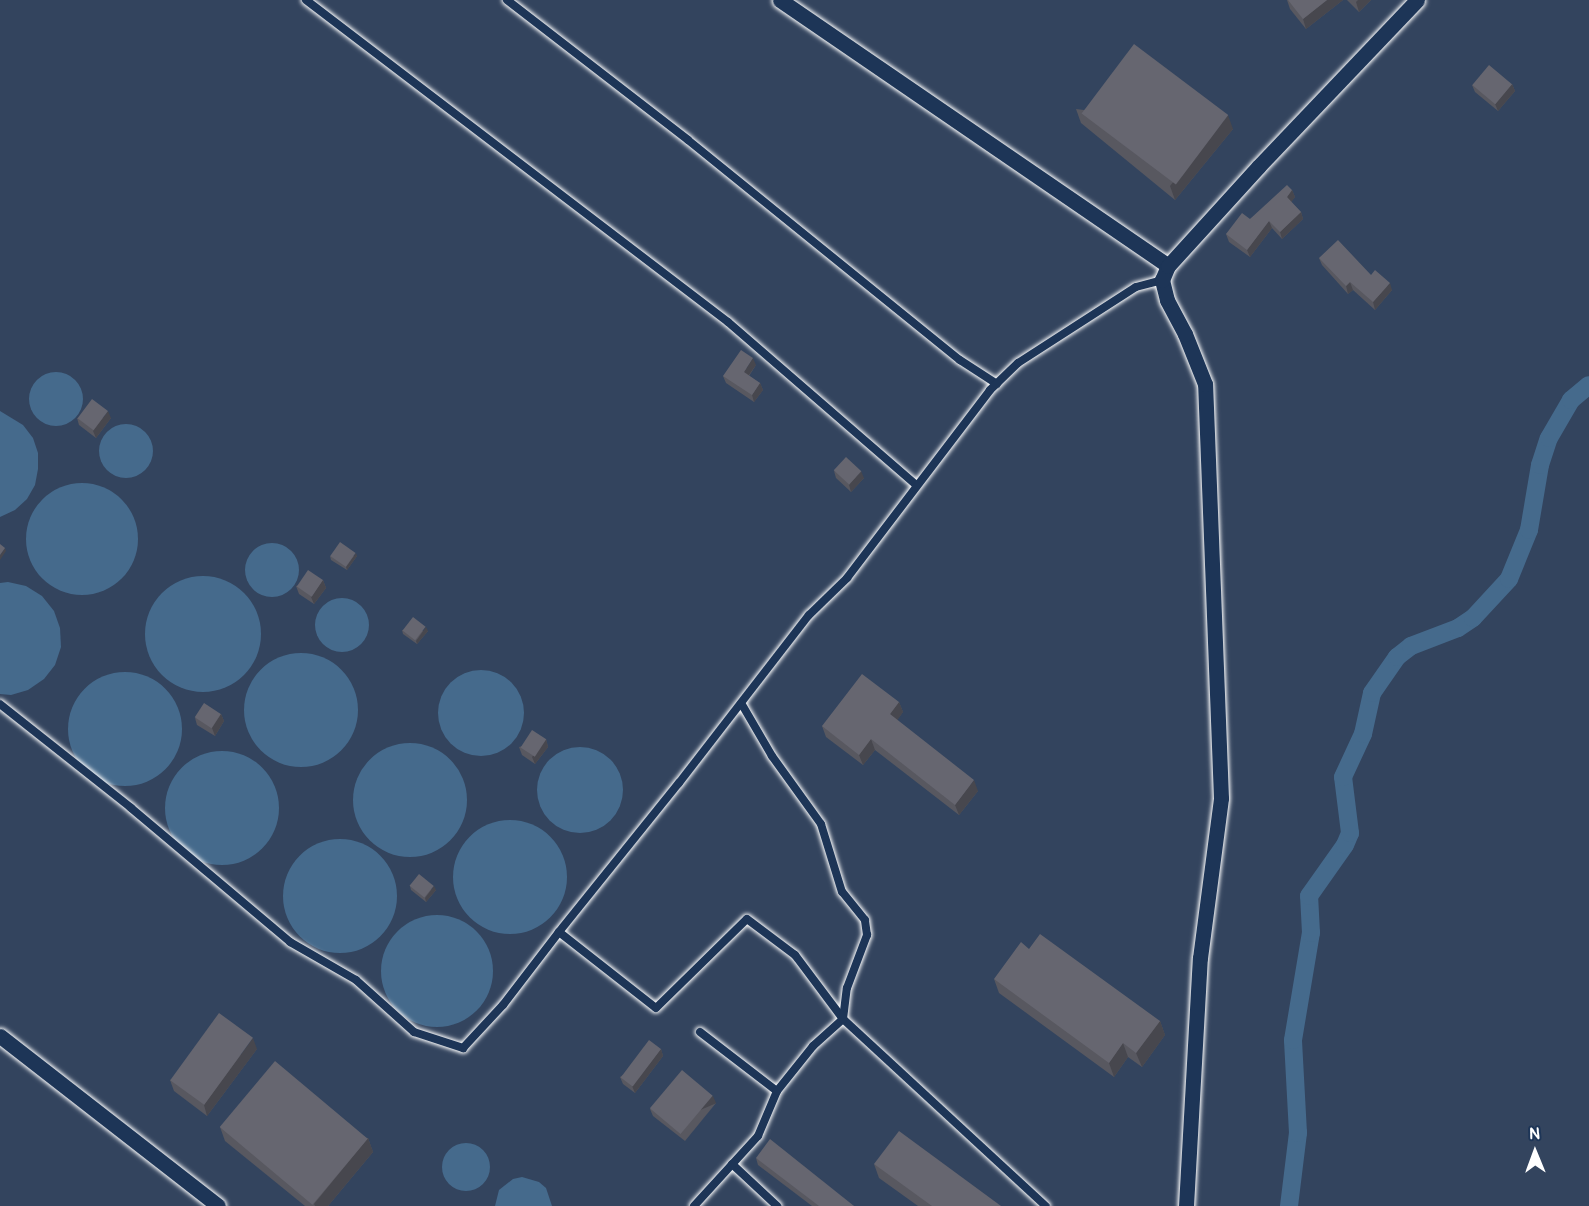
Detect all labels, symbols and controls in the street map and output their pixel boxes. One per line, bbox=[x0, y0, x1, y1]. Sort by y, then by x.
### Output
north arrow bbox=[1505, 1122, 1565, 1182]
text: N bbox=[1529, 1124, 1540, 1144]

